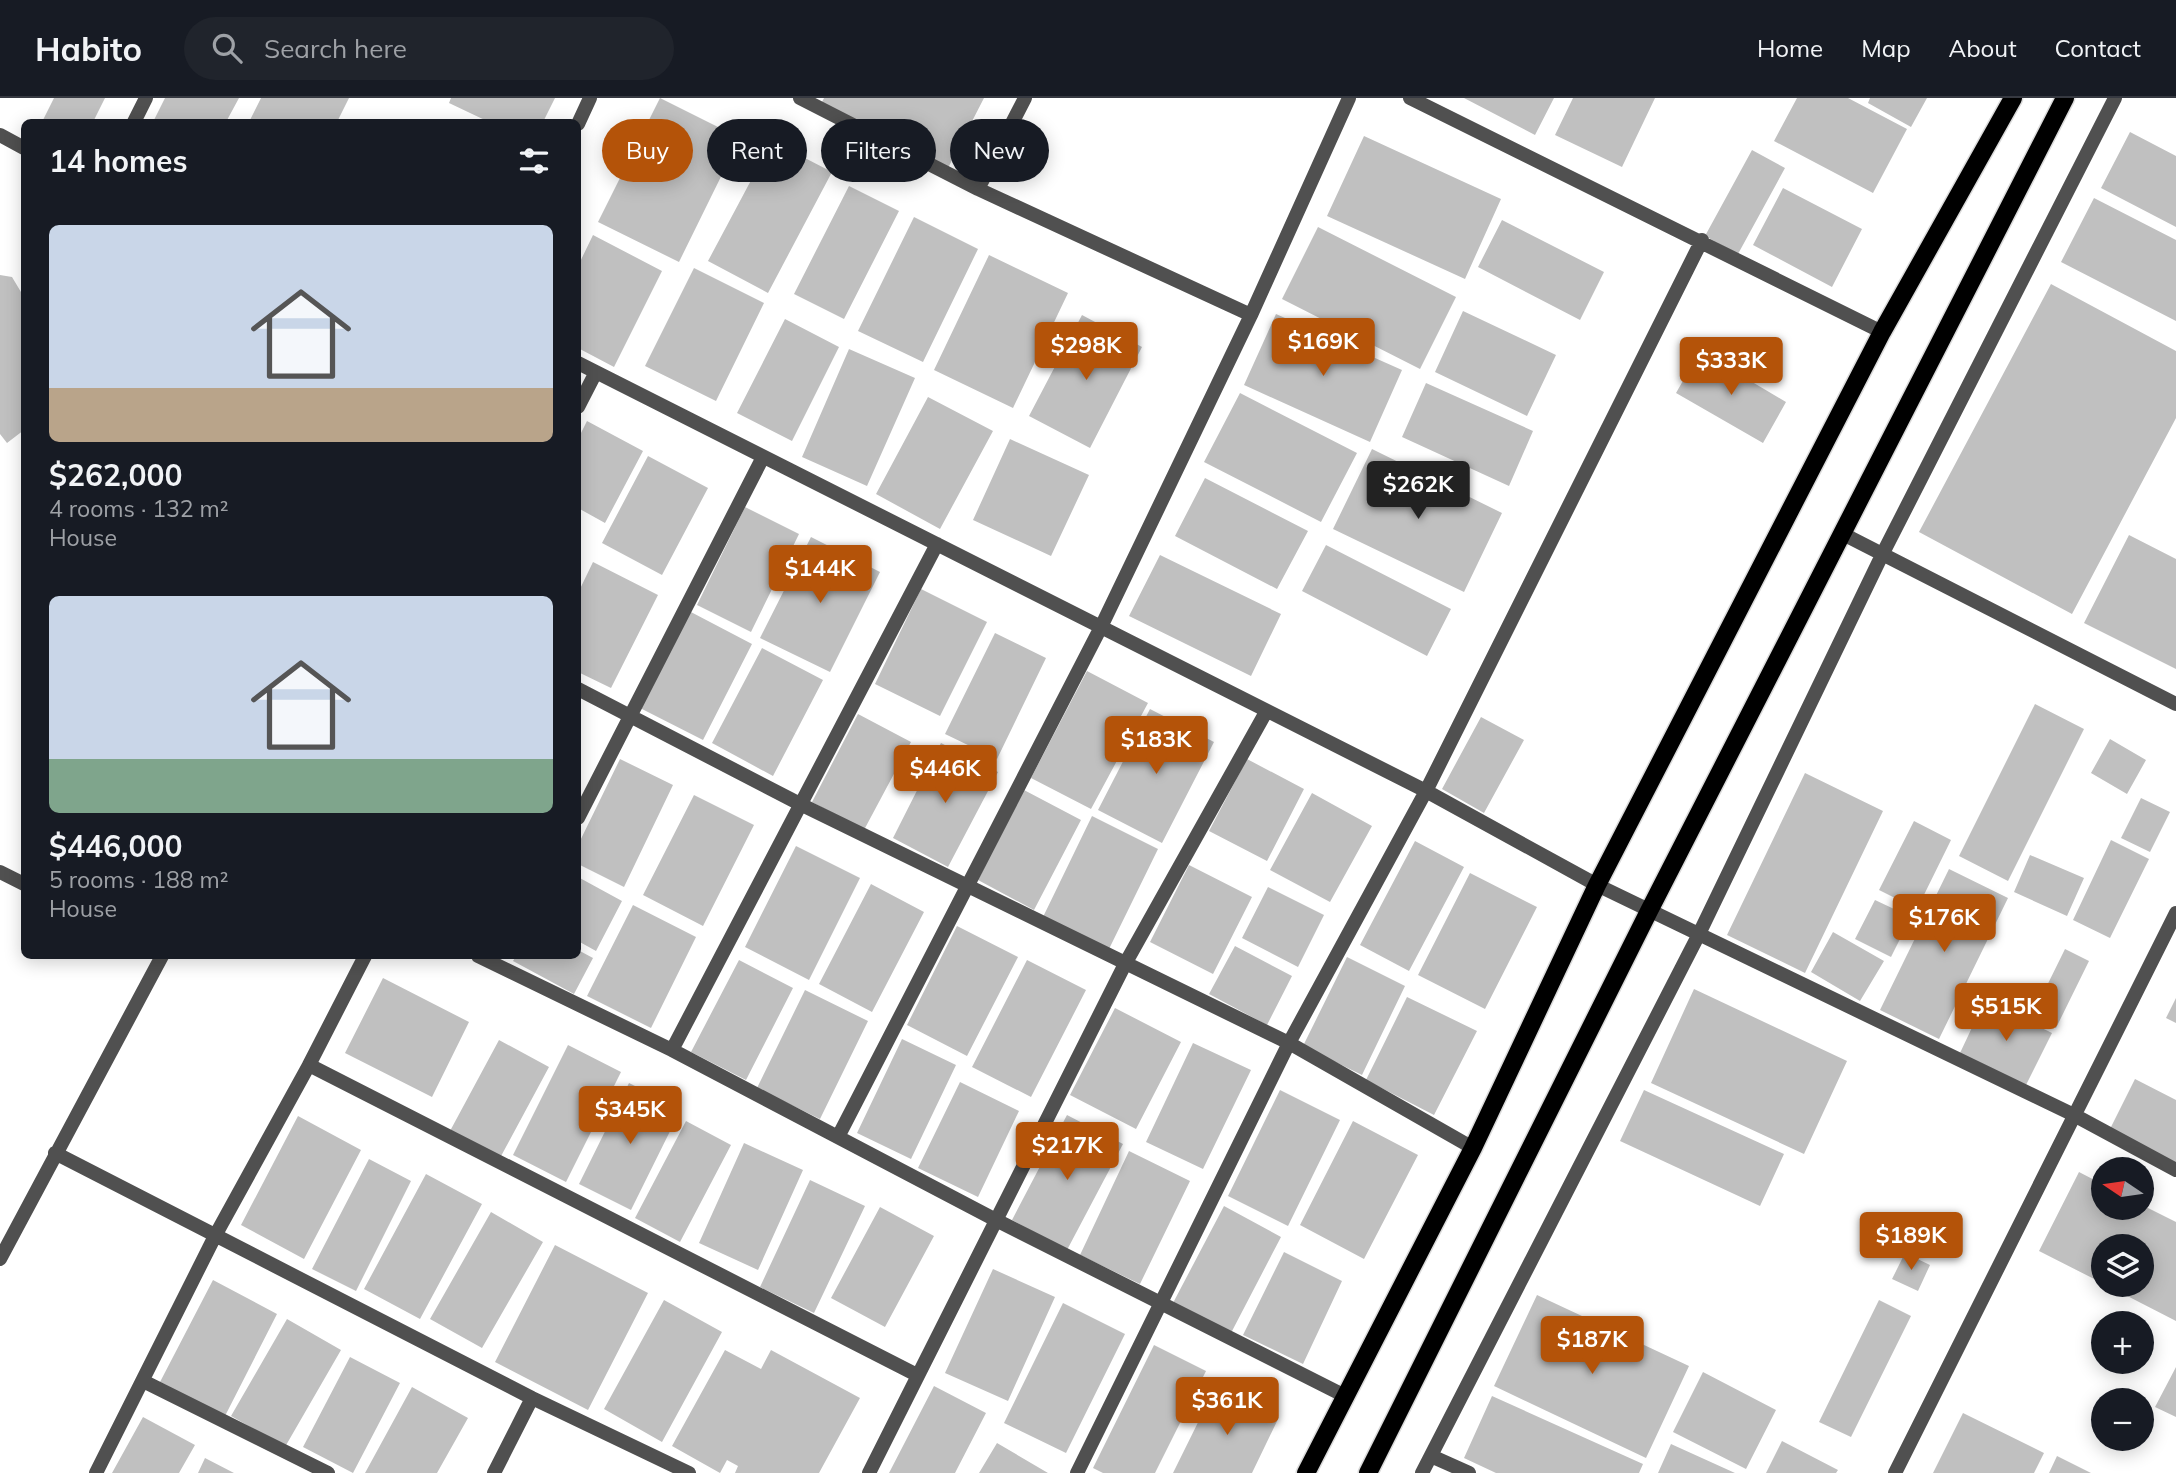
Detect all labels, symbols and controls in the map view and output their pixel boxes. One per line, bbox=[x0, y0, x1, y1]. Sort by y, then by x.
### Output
search box bbox=[184, 17, 674, 80]
text: Habito bbox=[35, 28, 142, 69]
icon: search bbox=[208, 29, 246, 67]
text: Search here bbox=[264, 32, 407, 65]
text: Home bbox=[1757, 33, 1823, 63]
text: Map bbox=[1861, 33, 1911, 63]
text: About bbox=[1949, 33, 2017, 63]
text: Contact bbox=[2055, 33, 2141, 63]
chip: Buy bbox=[602, 119, 693, 182]
chip: Rent bbox=[707, 119, 807, 182]
chip: Filters bbox=[821, 119, 936, 182]
chip: New bbox=[950, 119, 1049, 182]
text: 14 homes bbox=[49, 142, 188, 180]
icon: filters bbox=[515, 142, 553, 180]
icon: home bbox=[238, 271, 364, 397]
pin: $169K bbox=[1274, 318, 1372, 378]
pin: $298K bbox=[1037, 322, 1135, 382]
text: $169K bbox=[1288, 326, 1358, 355]
text: $298K bbox=[1051, 330, 1121, 359]
pin: $333K bbox=[1682, 338, 1780, 397]
text: $333K bbox=[1696, 345, 1766, 374]
text: $262,000 bbox=[49, 456, 182, 494]
pin: $262K bbox=[1369, 462, 1467, 521]
text: $262K bbox=[1383, 469, 1453, 498]
text: 4 rooms · 132 m² bbox=[49, 494, 229, 523]
text: House bbox=[49, 523, 117, 552]
pin: $144K bbox=[771, 546, 869, 605]
text: $144K bbox=[785, 553, 855, 582]
icon: home bbox=[238, 642, 364, 768]
pin: $183K bbox=[1107, 716, 1205, 776]
text: $183K bbox=[1121, 724, 1191, 753]
pin: $446K bbox=[896, 746, 994, 805]
text: $446K bbox=[910, 753, 980, 782]
text: $446,000 bbox=[49, 827, 182, 865]
text: 5 rooms · 188 m² bbox=[49, 865, 229, 894]
text: House bbox=[49, 894, 117, 923]
pin: $176K bbox=[1895, 894, 1993, 954]
text: $176K bbox=[1909, 902, 1979, 931]
pin: $515K bbox=[1957, 984, 2055, 1043]
text: $515K bbox=[1971, 991, 2041, 1020]
pin: $345K bbox=[581, 1086, 679, 1146]
text: $345K bbox=[595, 1094, 665, 1123]
pin: $217K bbox=[1018, 1122, 1116, 1182]
text: $217K bbox=[1032, 1130, 1102, 1159]
north arrow bbox=[2091, 1157, 2154, 1220]
map controls bbox=[2091, 1157, 2154, 1451]
pin: $189K bbox=[1862, 1212, 1960, 1272]
text: $189K bbox=[1876, 1220, 1946, 1249]
button: layers bbox=[2091, 1234, 2154, 1297]
button: + bbox=[2091, 1311, 2154, 1374]
pin: $187K bbox=[1543, 1316, 1641, 1376]
text: $187K bbox=[1557, 1324, 1627, 1353]
pin: $361K bbox=[1178, 1378, 1276, 1437]
text: $361K bbox=[1192, 1385, 1262, 1414]
button: − bbox=[2091, 1388, 2154, 1451]

